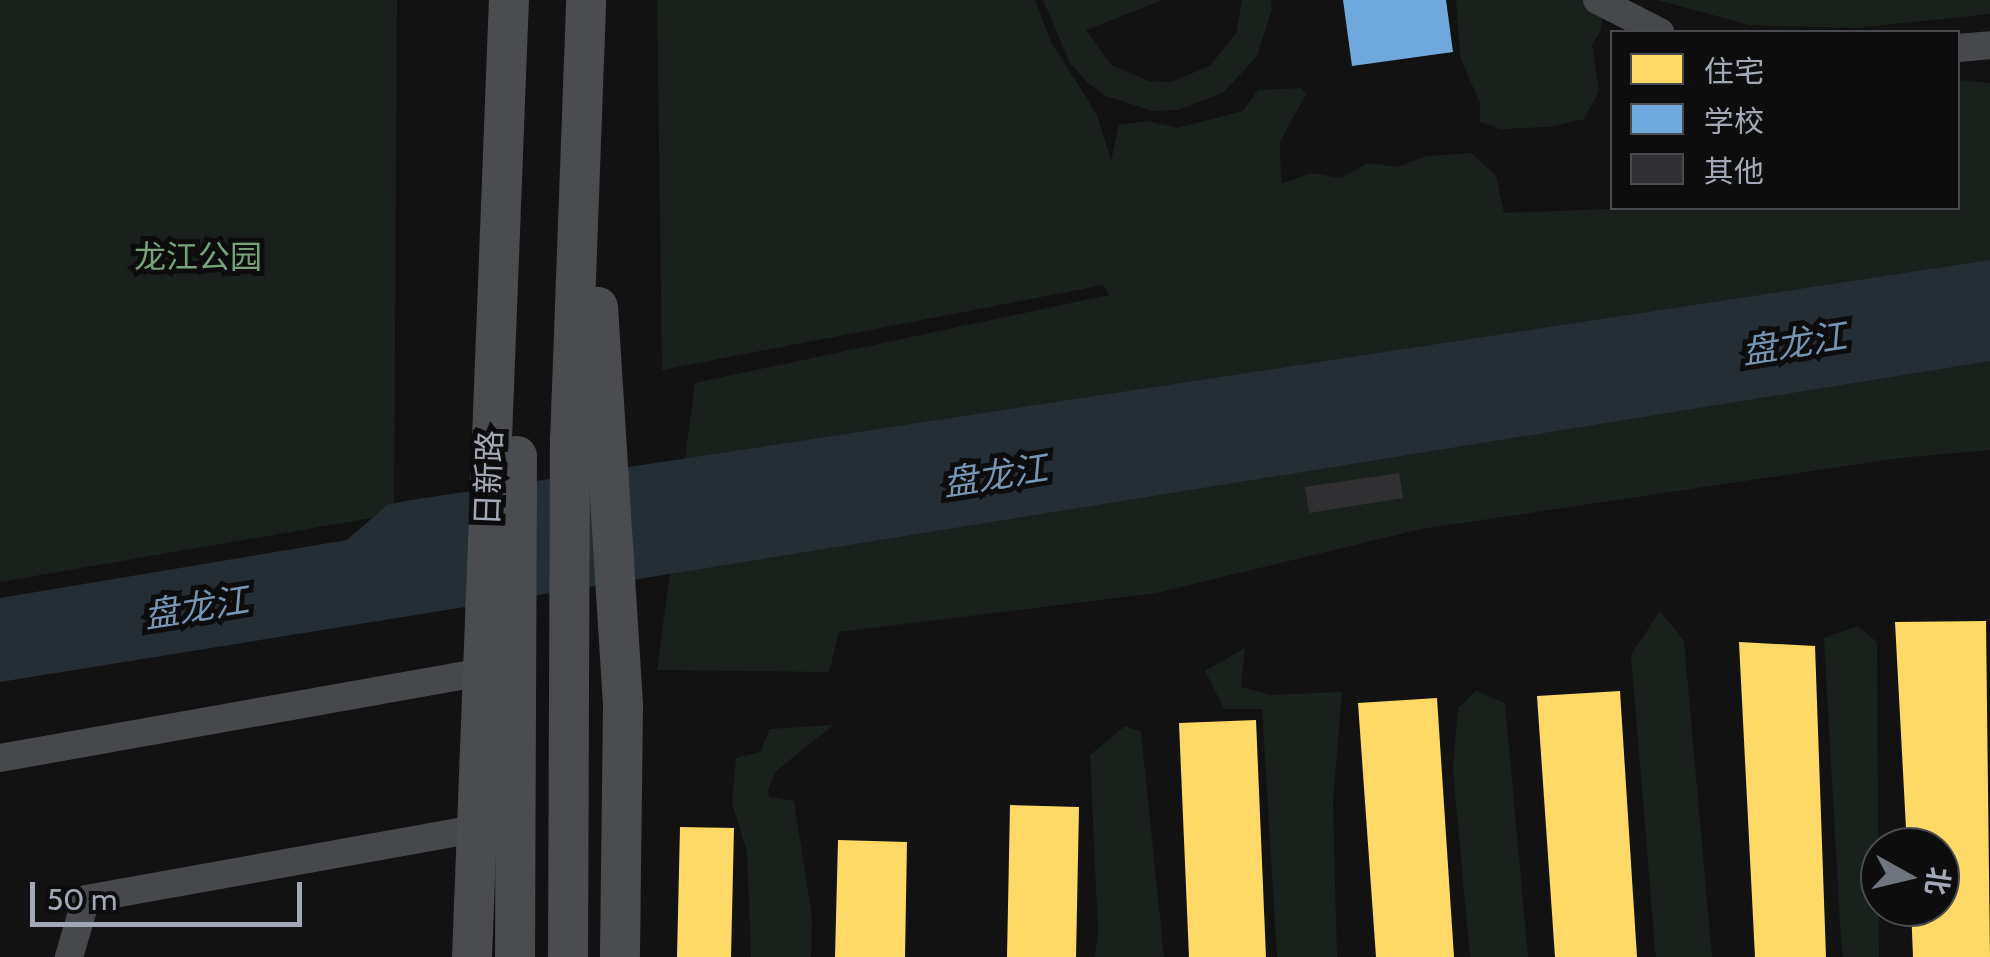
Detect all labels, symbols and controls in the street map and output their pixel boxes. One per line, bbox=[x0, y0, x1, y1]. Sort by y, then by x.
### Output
legend bbox=[1610, 30, 1960, 210]
text: 住宅 bbox=[1704, 53, 1764, 90]
text: 学校 bbox=[1704, 103, 1764, 140]
text: 其他 bbox=[1704, 153, 1764, 190]
park label: 龙江公园 bbox=[134, 238, 262, 276]
water label: 盘龙江 bbox=[1739, 315, 1849, 373]
street label: 日新路 bbox=[468, 429, 510, 527]
water label: 盘龙江 bbox=[940, 447, 1050, 505]
water label: 盘龙江 bbox=[141, 579, 251, 637]
north arrow bbox=[1860, 827, 1960, 927]
scale bar bbox=[35, 862, 308, 924]
text: 北 bbox=[1919, 865, 1957, 897]
text: 50 m bbox=[47, 881, 117, 918]

